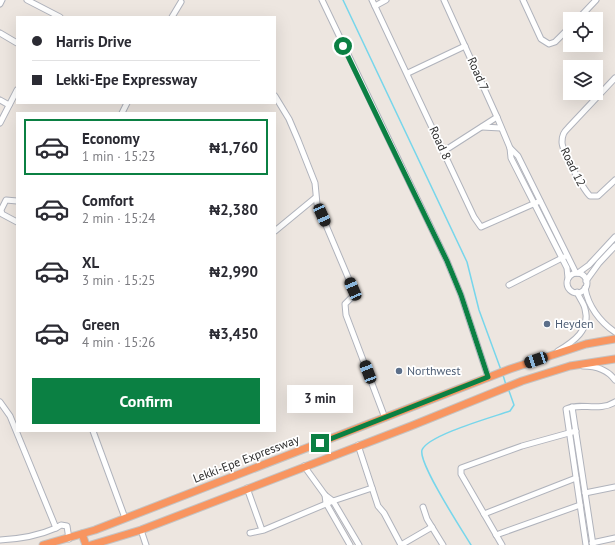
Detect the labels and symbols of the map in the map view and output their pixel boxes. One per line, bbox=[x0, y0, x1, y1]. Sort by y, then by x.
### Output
route start bbox=[334, 37, 352, 55]
street label: Road 7 bbox=[464, 55, 492, 93]
street label: Road 8 bbox=[426, 124, 455, 162]
street label: Road 12 bbox=[558, 145, 589, 189]
car bbox=[312, 202, 332, 228]
car bbox=[343, 276, 363, 302]
place label: Heyden bbox=[555, 316, 594, 331]
marker: Heyden bbox=[542, 319, 552, 329]
car bbox=[523, 350, 549, 370]
car bbox=[358, 359, 378, 385]
place label: Northwest bbox=[407, 363, 460, 378]
marker: Northwest bbox=[394, 366, 404, 376]
callout: 3 min bbox=[287, 385, 353, 413]
street label: Lekki-Epe Expressway bbox=[191, 431, 301, 486]
route end bbox=[311, 434, 329, 452]

